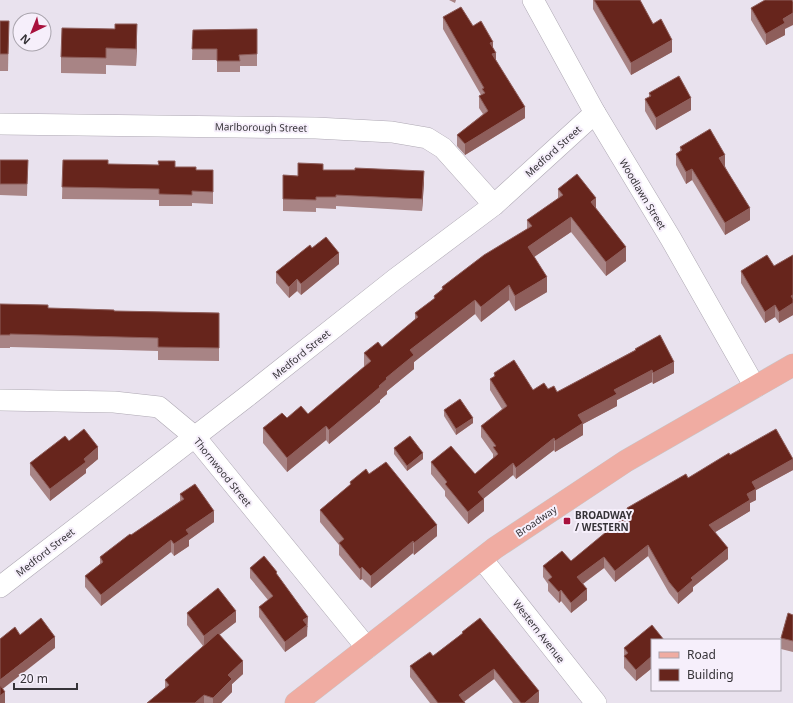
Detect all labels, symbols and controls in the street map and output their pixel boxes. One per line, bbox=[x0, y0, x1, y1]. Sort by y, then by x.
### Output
north arrow bbox=[12, 12, 52, 52]
text: N bbox=[16, 31, 33, 48]
street label: Marlborough Street bbox=[215, 119, 308, 135]
street label: Medford Street bbox=[522, 122, 584, 180]
street label: Woodlawn Street bbox=[616, 156, 670, 232]
street label: Medford Street bbox=[269, 326, 333, 382]
street label: Thornwood Street bbox=[191, 435, 255, 510]
street label: Broadway bbox=[513, 502, 560, 540]
place label: BROADWAY / WESTERN bbox=[575, 508, 633, 534]
marker: BROADWAY / WESTERN bbox=[562, 516, 572, 526]
street label: Medford Street bbox=[13, 524, 78, 579]
street label: Western Avenue bbox=[510, 596, 568, 666]
legend bbox=[651, 639, 781, 691]
text: Road bbox=[687, 646, 716, 663]
scale bar bbox=[14, 665, 77, 691]
text: Building bbox=[687, 666, 734, 683]
text: 20 m bbox=[20, 670, 48, 687]

